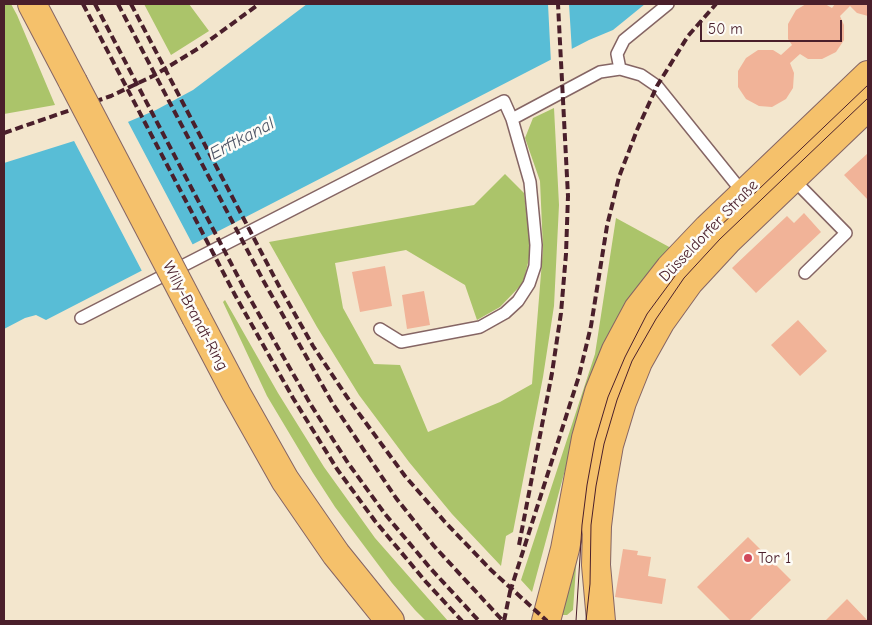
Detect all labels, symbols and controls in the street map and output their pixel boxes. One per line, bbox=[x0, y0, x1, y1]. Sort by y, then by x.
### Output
scale bar bbox=[702, 10, 844, 42]
text: 50 m bbox=[708, 20, 743, 38]
water label: Erftkanal bbox=[206, 113, 278, 165]
street label: Düsseldorfer Straße bbox=[655, 176, 763, 286]
street label: Willy-Brandt-Ring bbox=[158, 258, 232, 374]
place label: Tor 1 bbox=[758, 548, 791, 568]
marker: Tor 1 bbox=[742, 552, 754, 564]

